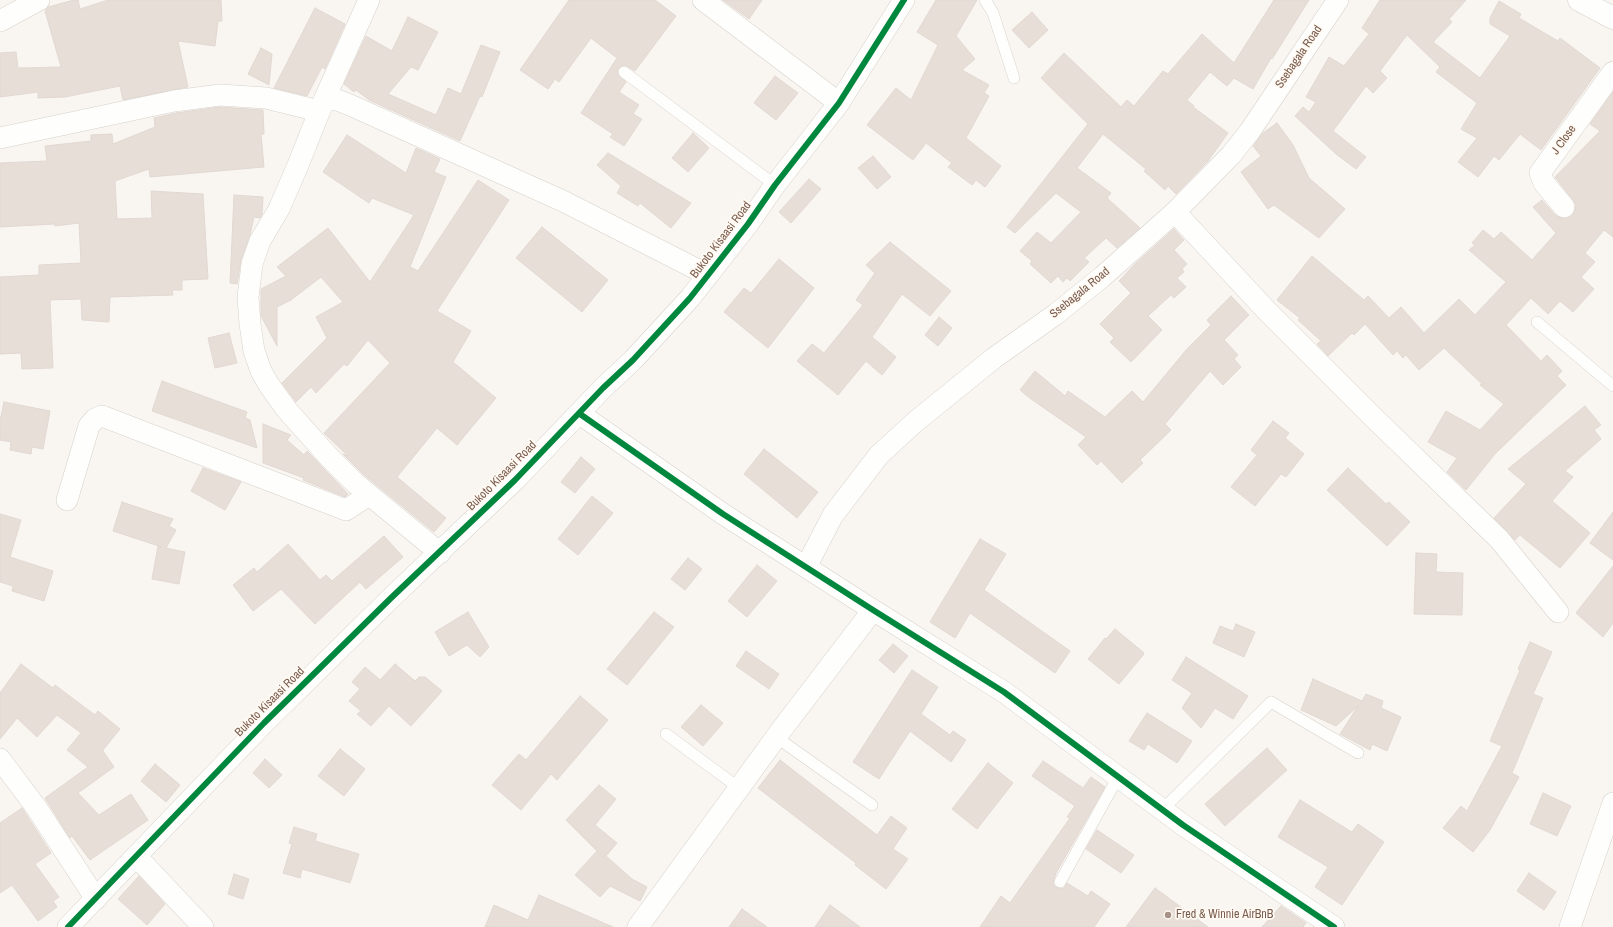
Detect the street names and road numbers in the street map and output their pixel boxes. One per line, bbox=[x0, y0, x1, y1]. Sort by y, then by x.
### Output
street label: Ssebagala Road bbox=[1273, 23, 1325, 91]
street label: J Close bbox=[1549, 122, 1579, 158]
street label: Bukoto Kisaasi Road bbox=[687, 199, 755, 281]
street label: Ssebagala Road bbox=[1047, 265, 1113, 321]
street label: Bukoto Kisaasi Road bbox=[464, 438, 540, 514]
street label: Bukoto Kisaasi Road bbox=[232, 664, 308, 740]

